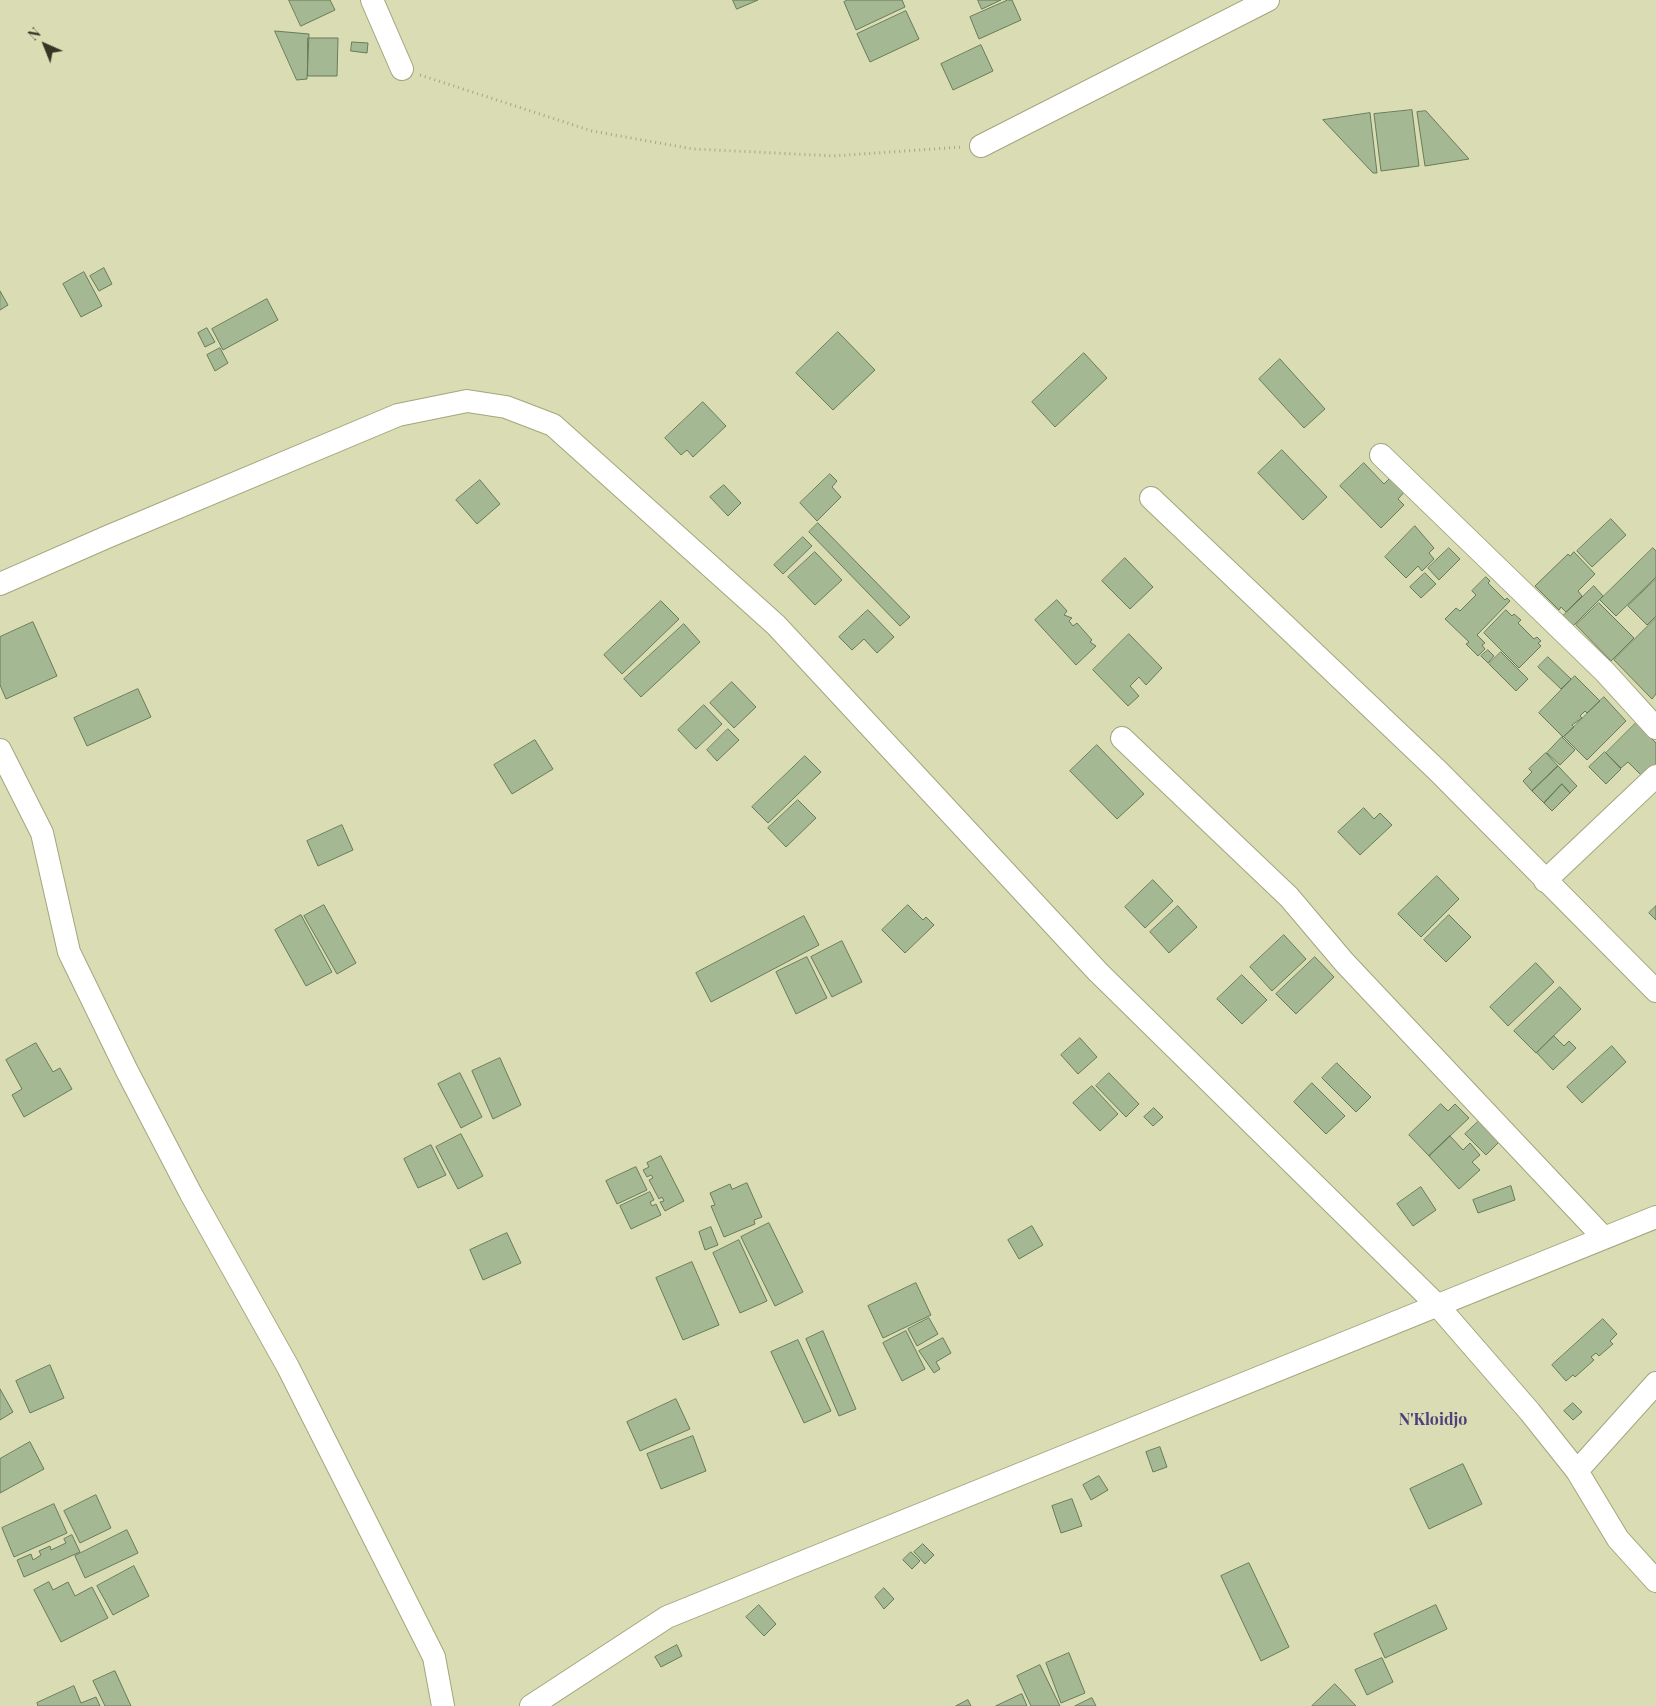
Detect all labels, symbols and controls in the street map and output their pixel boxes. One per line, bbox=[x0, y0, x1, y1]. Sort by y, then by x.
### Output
north arrow bbox=[20, 20, 70, 70]
text: N bbox=[24, 24, 44, 44]
district label: N'Kloidjo bbox=[1399, 1410, 1467, 1430]

